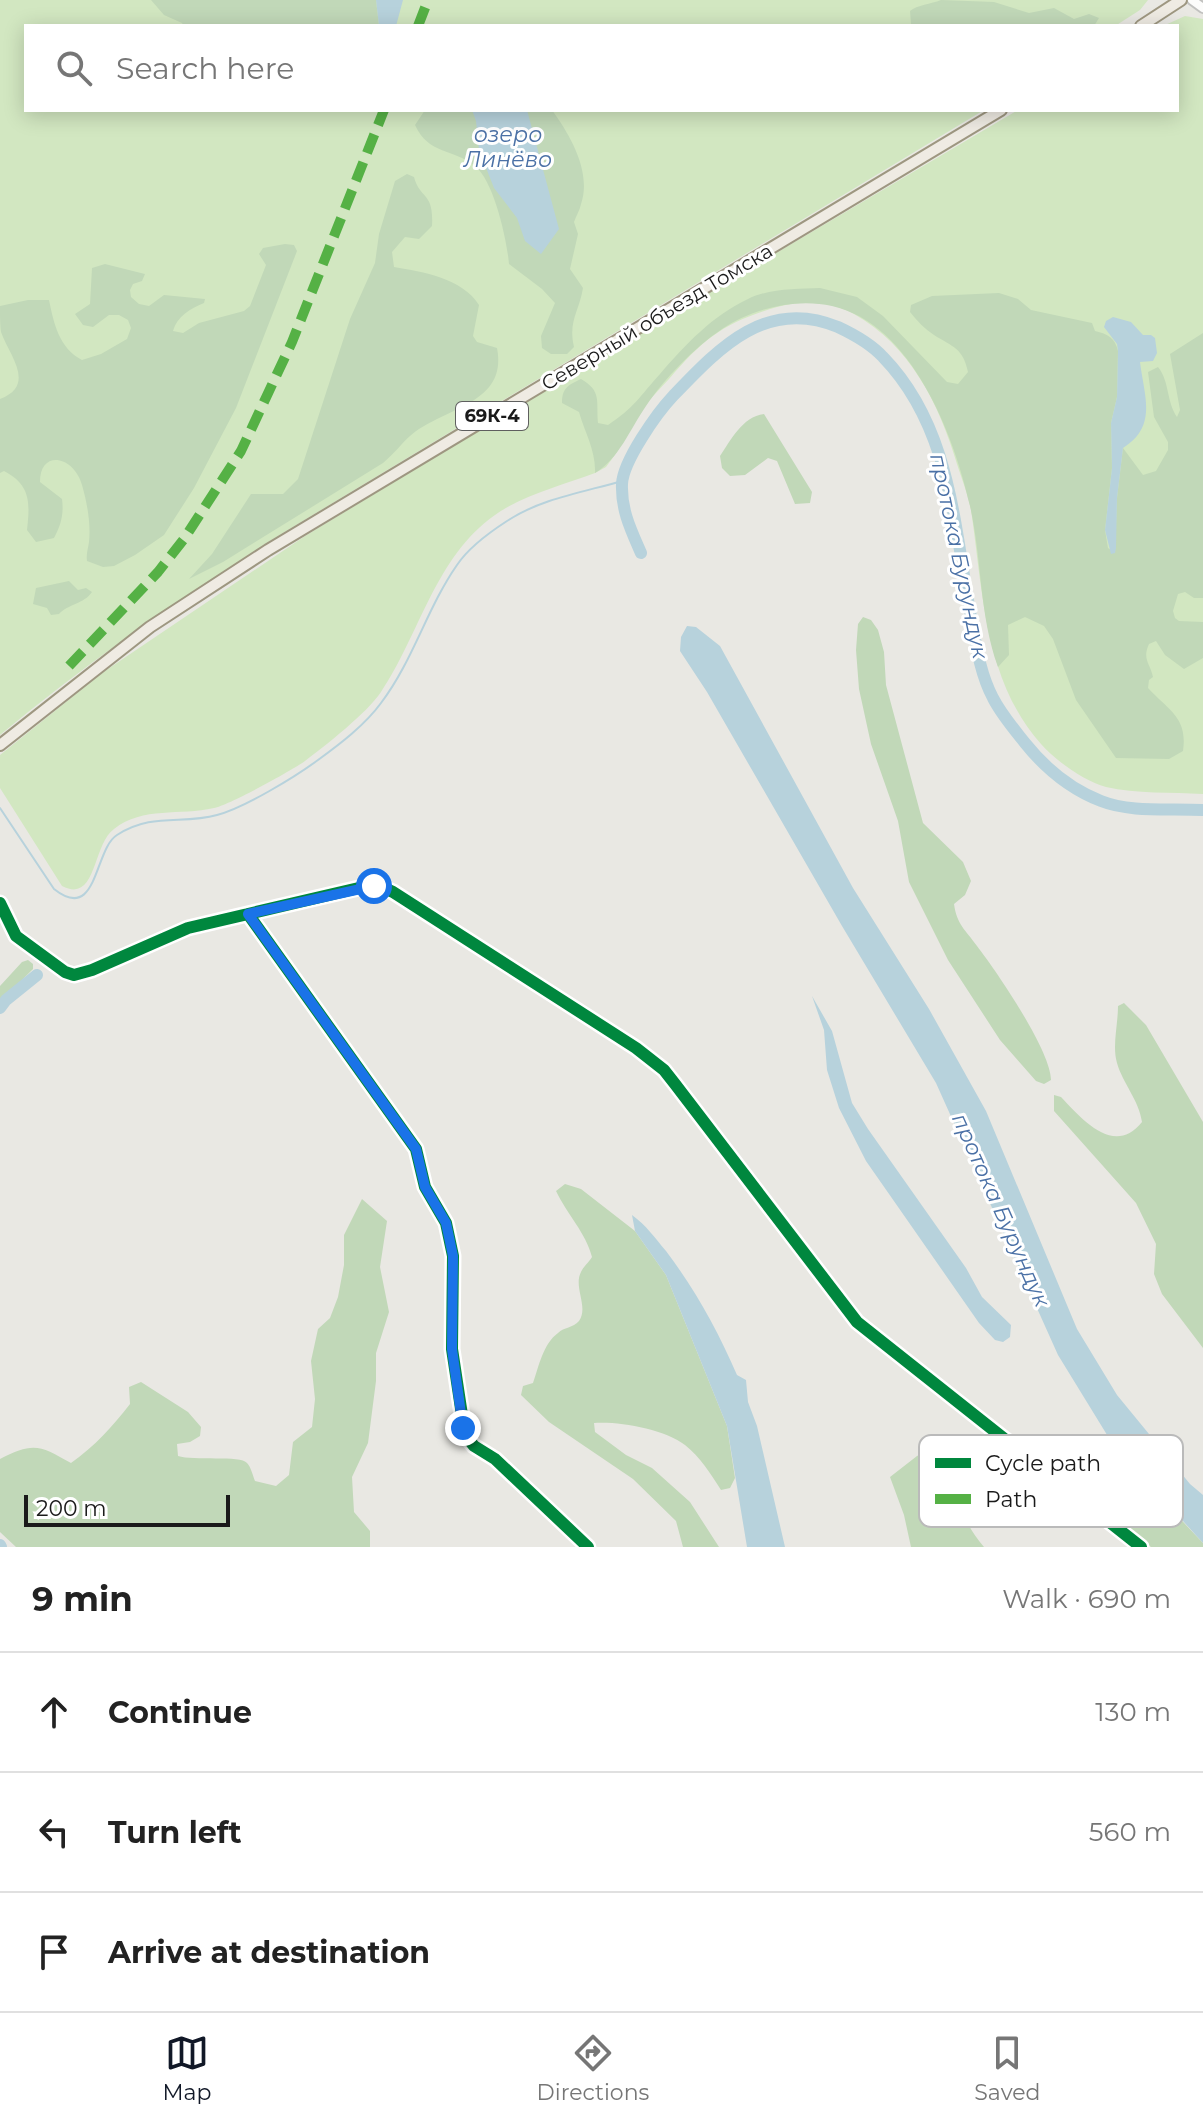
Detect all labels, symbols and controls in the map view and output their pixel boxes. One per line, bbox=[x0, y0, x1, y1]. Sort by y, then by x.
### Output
search box bbox=[24, 24, 1179, 112]
icon: search bbox=[52, 46, 96, 90]
text: Search here bbox=[116, 50, 294, 87]
water label: озеро Линёво bbox=[463, 121, 552, 173]
street label: Северный объезд Томска bbox=[537, 238, 777, 396]
road number: 69К-4 bbox=[456, 402, 528, 430]
water label: протока Бурундук bbox=[924, 451, 994, 662]
route start bbox=[356, 868, 392, 904]
water label: протока Бурундук bbox=[946, 1109, 1056, 1312]
route end bbox=[445, 1410, 481, 1446]
legend bbox=[919, 1435, 1183, 1527]
text: Cycle path bbox=[985, 1450, 1101, 1477]
text: Path bbox=[985, 1486, 1037, 1513]
scale bar bbox=[24, 1491, 230, 1527]
text: 200 m bbox=[36, 1495, 107, 1522]
text: 9 min bbox=[32, 1578, 133, 1620]
text: Walk · 690 m bbox=[1002, 1583, 1171, 1615]
icon: ahead bbox=[32, 1690, 76, 1734]
text: Continue bbox=[108, 1694, 252, 1731]
text: 130 m bbox=[1095, 1696, 1171, 1728]
icon: left bbox=[32, 1810, 76, 1854]
text: Turn left bbox=[108, 1814, 241, 1851]
text: 560 m bbox=[1089, 1816, 1171, 1848]
icon: arrive bbox=[32, 1930, 76, 1974]
text: Arrive at destination bbox=[108, 1934, 430, 1971]
tab: Map bbox=[163, 2031, 211, 2106]
tab: Directions bbox=[537, 2031, 649, 2106]
tab: Saved bbox=[974, 2031, 1040, 2106]

